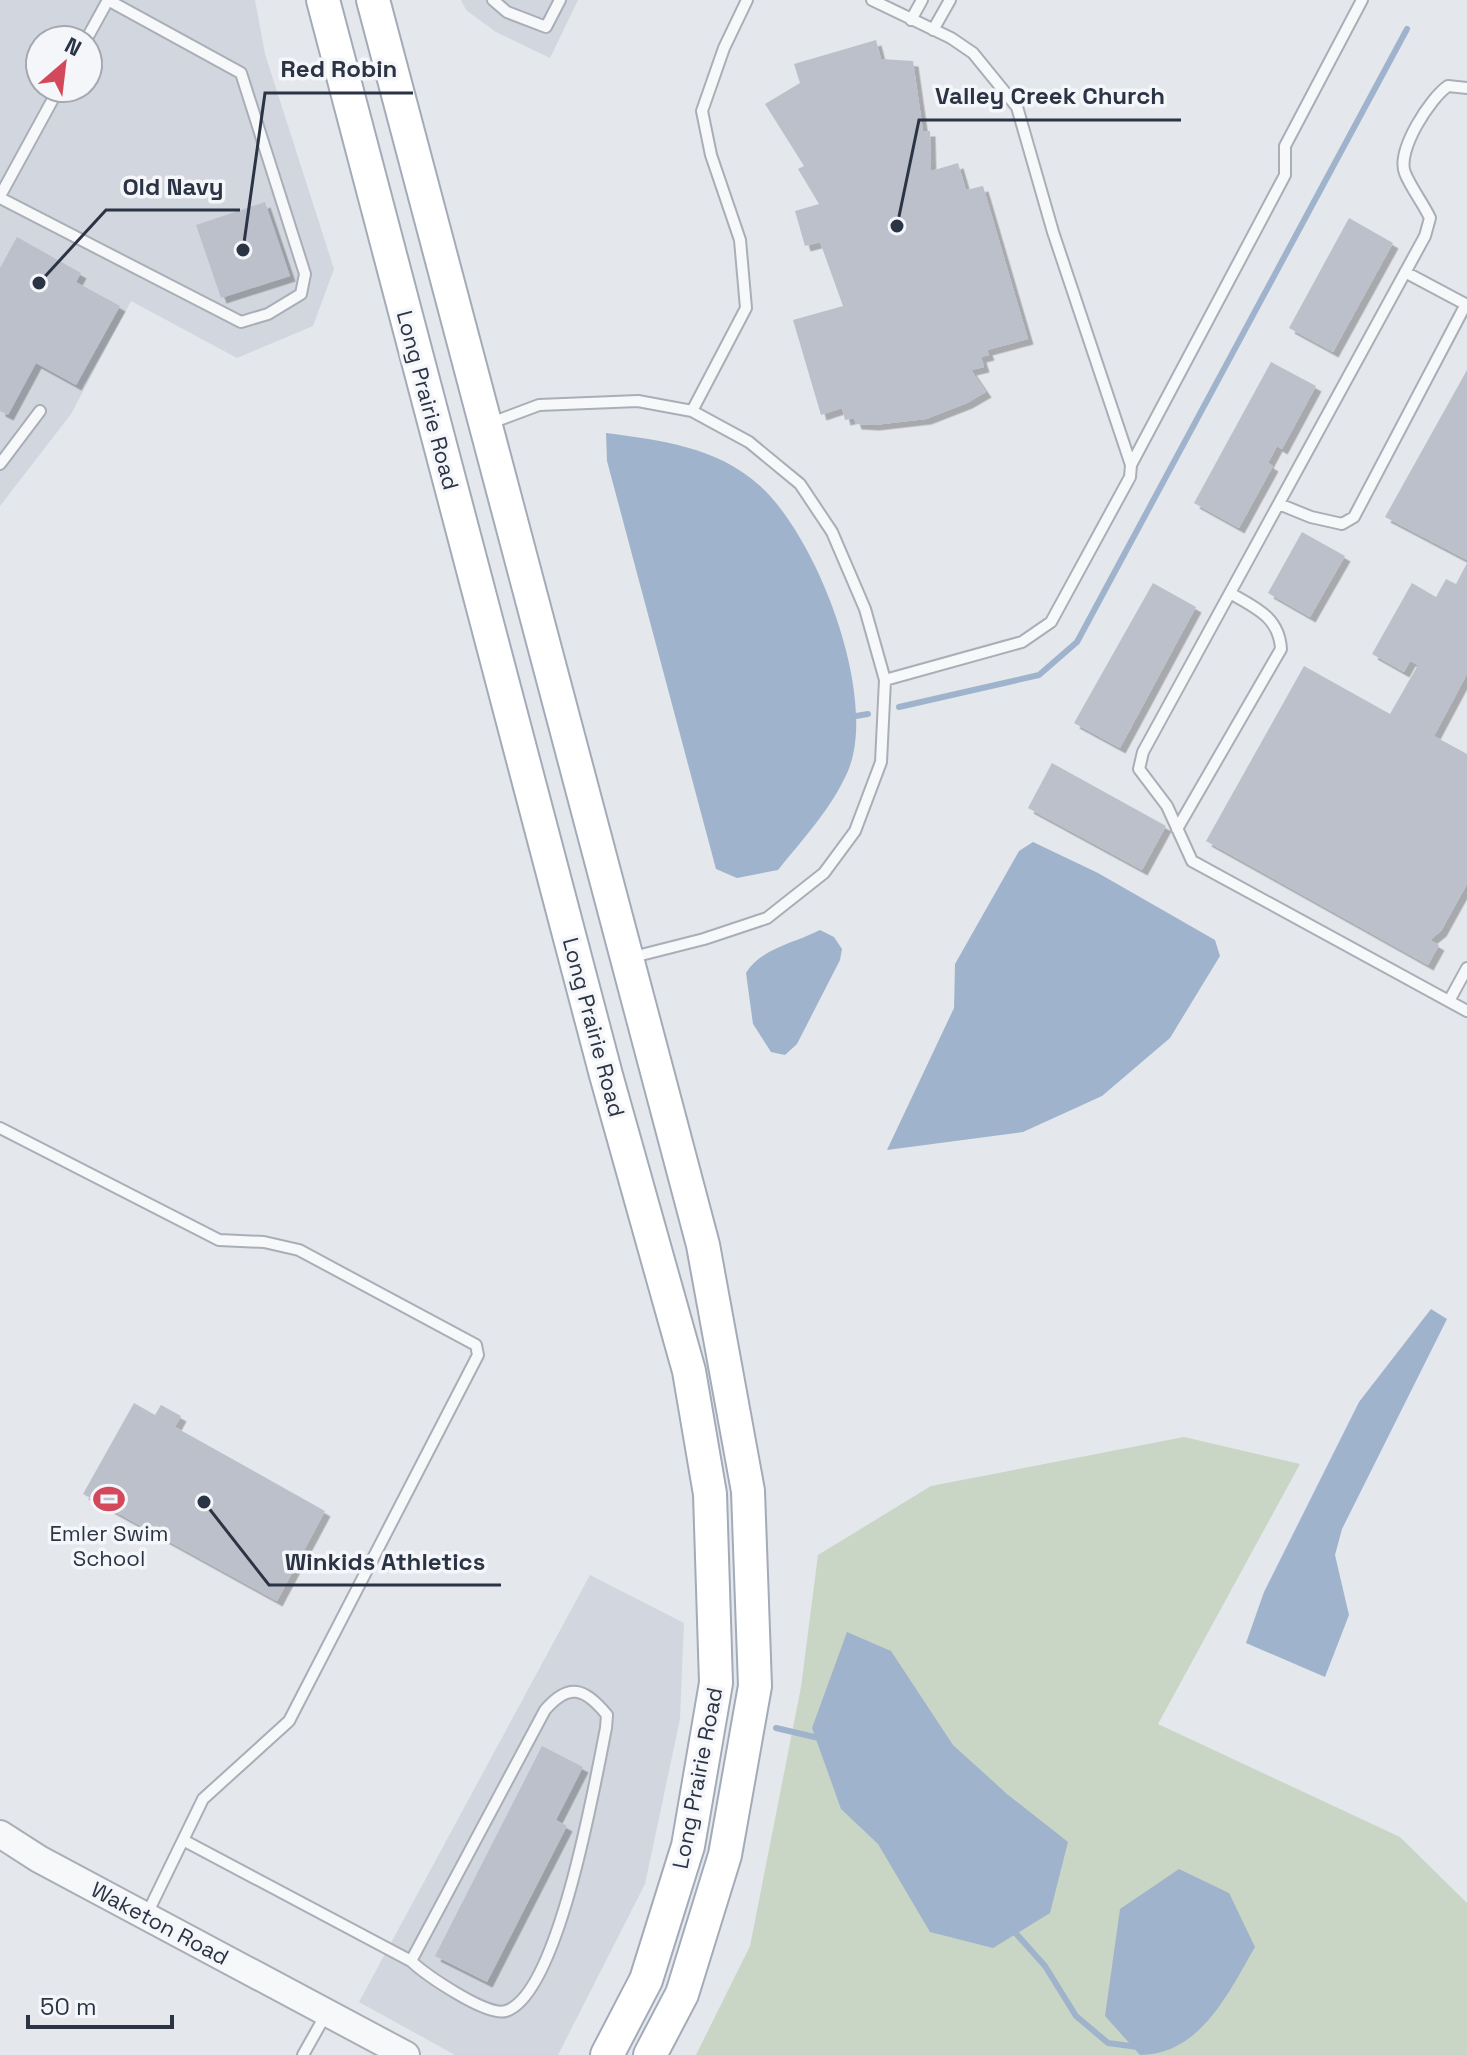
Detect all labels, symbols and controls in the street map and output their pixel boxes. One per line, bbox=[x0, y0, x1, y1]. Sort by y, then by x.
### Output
north arrow bbox=[24, 24, 104, 104]
text: N bbox=[60, 31, 86, 62]
callout: Red Robin bbox=[265, 45, 413, 93]
text: Red Robin bbox=[281, 53, 397, 84]
callout: Valley Creek Church bbox=[919, 72, 1181, 120]
text: Valley Creek Church bbox=[935, 80, 1165, 111]
callout: Old Navy bbox=[106, 162, 240, 210]
text: Old Navy bbox=[122, 171, 224, 202]
street label: Long Prairie Road bbox=[391, 307, 465, 493]
street label: Long Prairie Road bbox=[557, 934, 631, 1120]
sports icon: Emler Swim School bbox=[92, 1482, 126, 1516]
place label: Emler Swim School bbox=[49, 1519, 169, 1572]
callout: Winkids Athletics bbox=[269, 1537, 501, 1585]
text: Winkids Athletics bbox=[285, 1546, 485, 1577]
street label: Long Prairie Road bbox=[666, 1685, 728, 1871]
street label: Waketon Road bbox=[86, 1875, 234, 1971]
scale bar bbox=[28, 1979, 172, 2029]
text: 50 m bbox=[40, 1991, 97, 2022]

